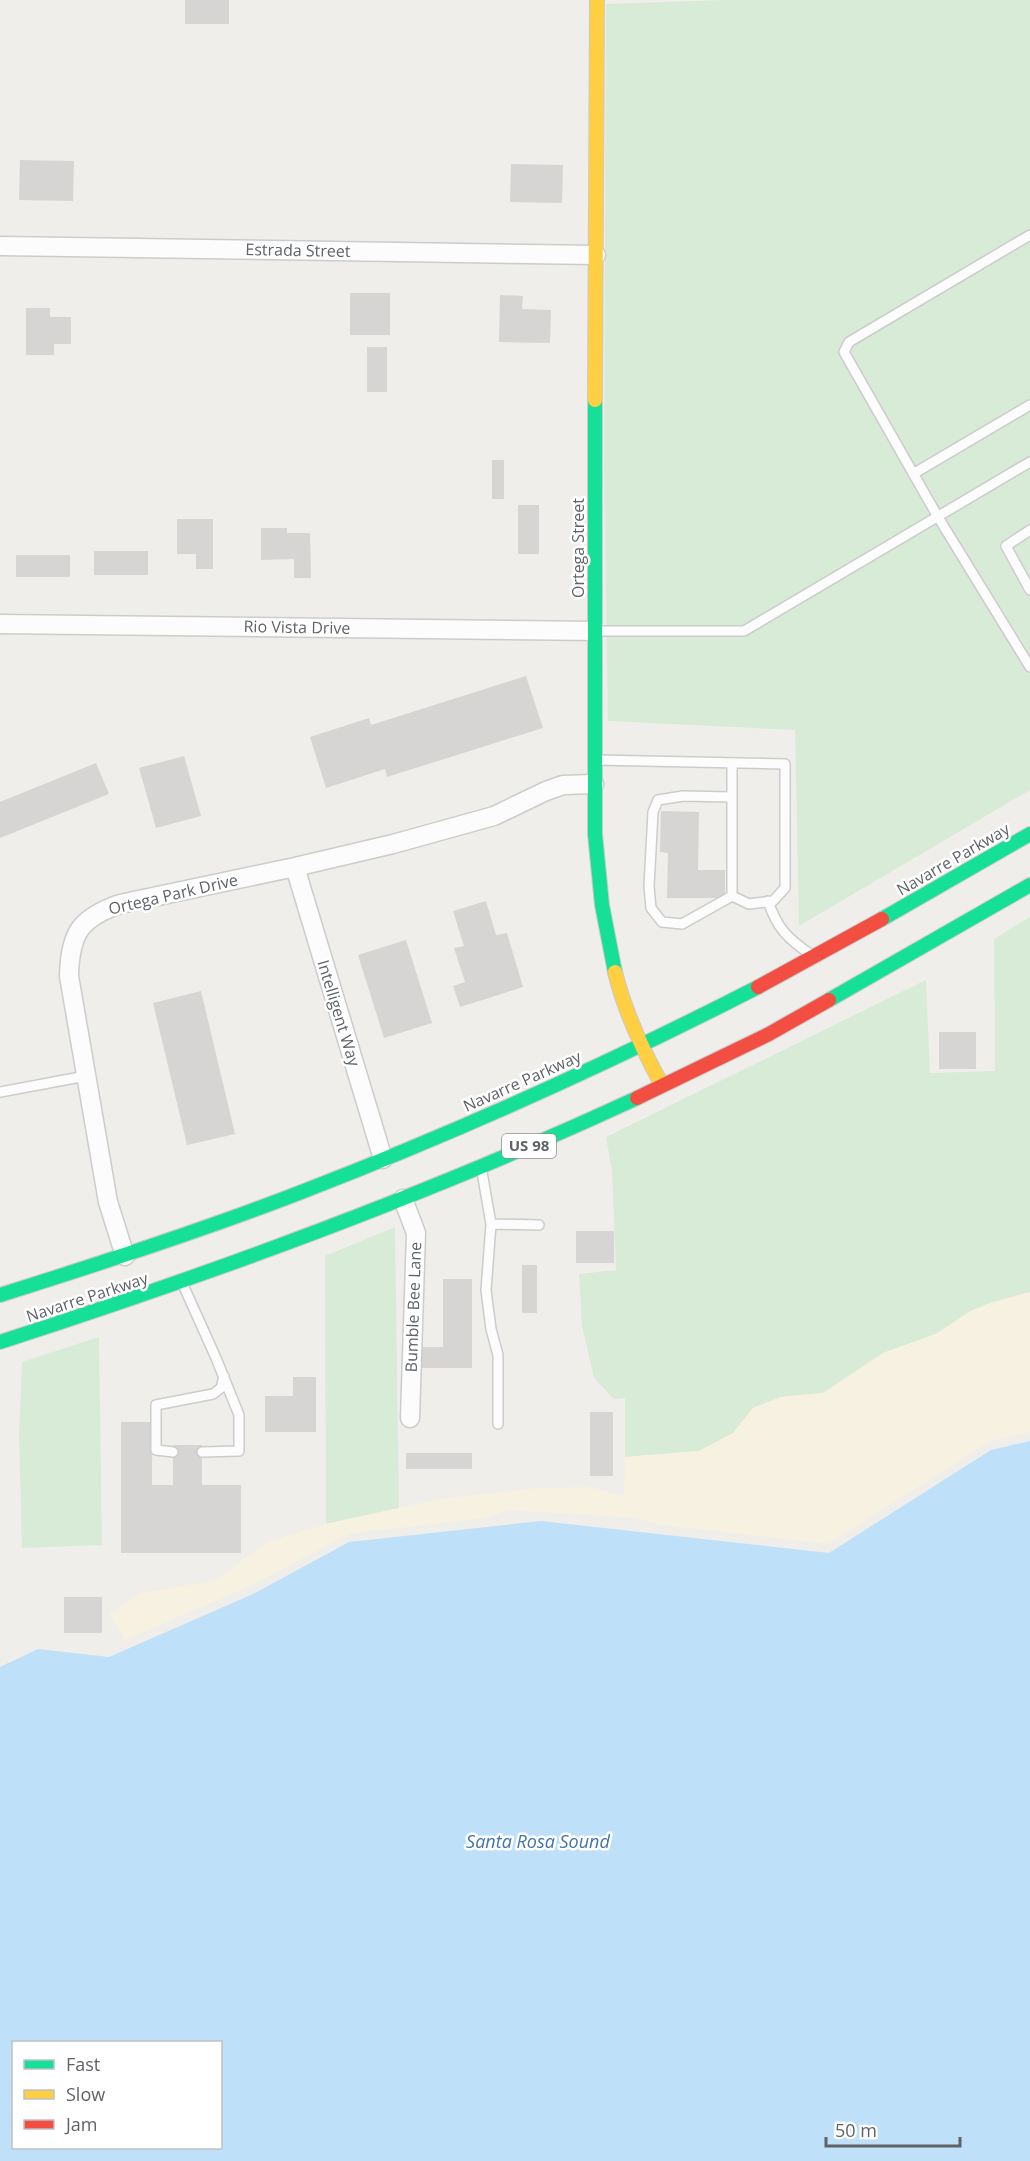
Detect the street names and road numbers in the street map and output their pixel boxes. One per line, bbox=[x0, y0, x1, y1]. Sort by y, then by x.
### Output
street label: Estrada Street bbox=[245, 238, 351, 262]
street label: Ortega Street bbox=[567, 498, 589, 598]
street label: Rio Vista Drive bbox=[243, 615, 351, 639]
street label: Navarre Parkway bbox=[893, 817, 1014, 900]
street label: Ortega Park Drive bbox=[106, 868, 240, 920]
street label: Intelligent Way bbox=[312, 957, 366, 1070]
street label: Navarre Parkway bbox=[460, 1045, 585, 1117]
road number: US 98 bbox=[502, 1134, 556, 1158]
street label: Bumble Bee Lane bbox=[400, 1241, 426, 1373]
street label: Navarre Parkway bbox=[23, 1267, 152, 1327]

